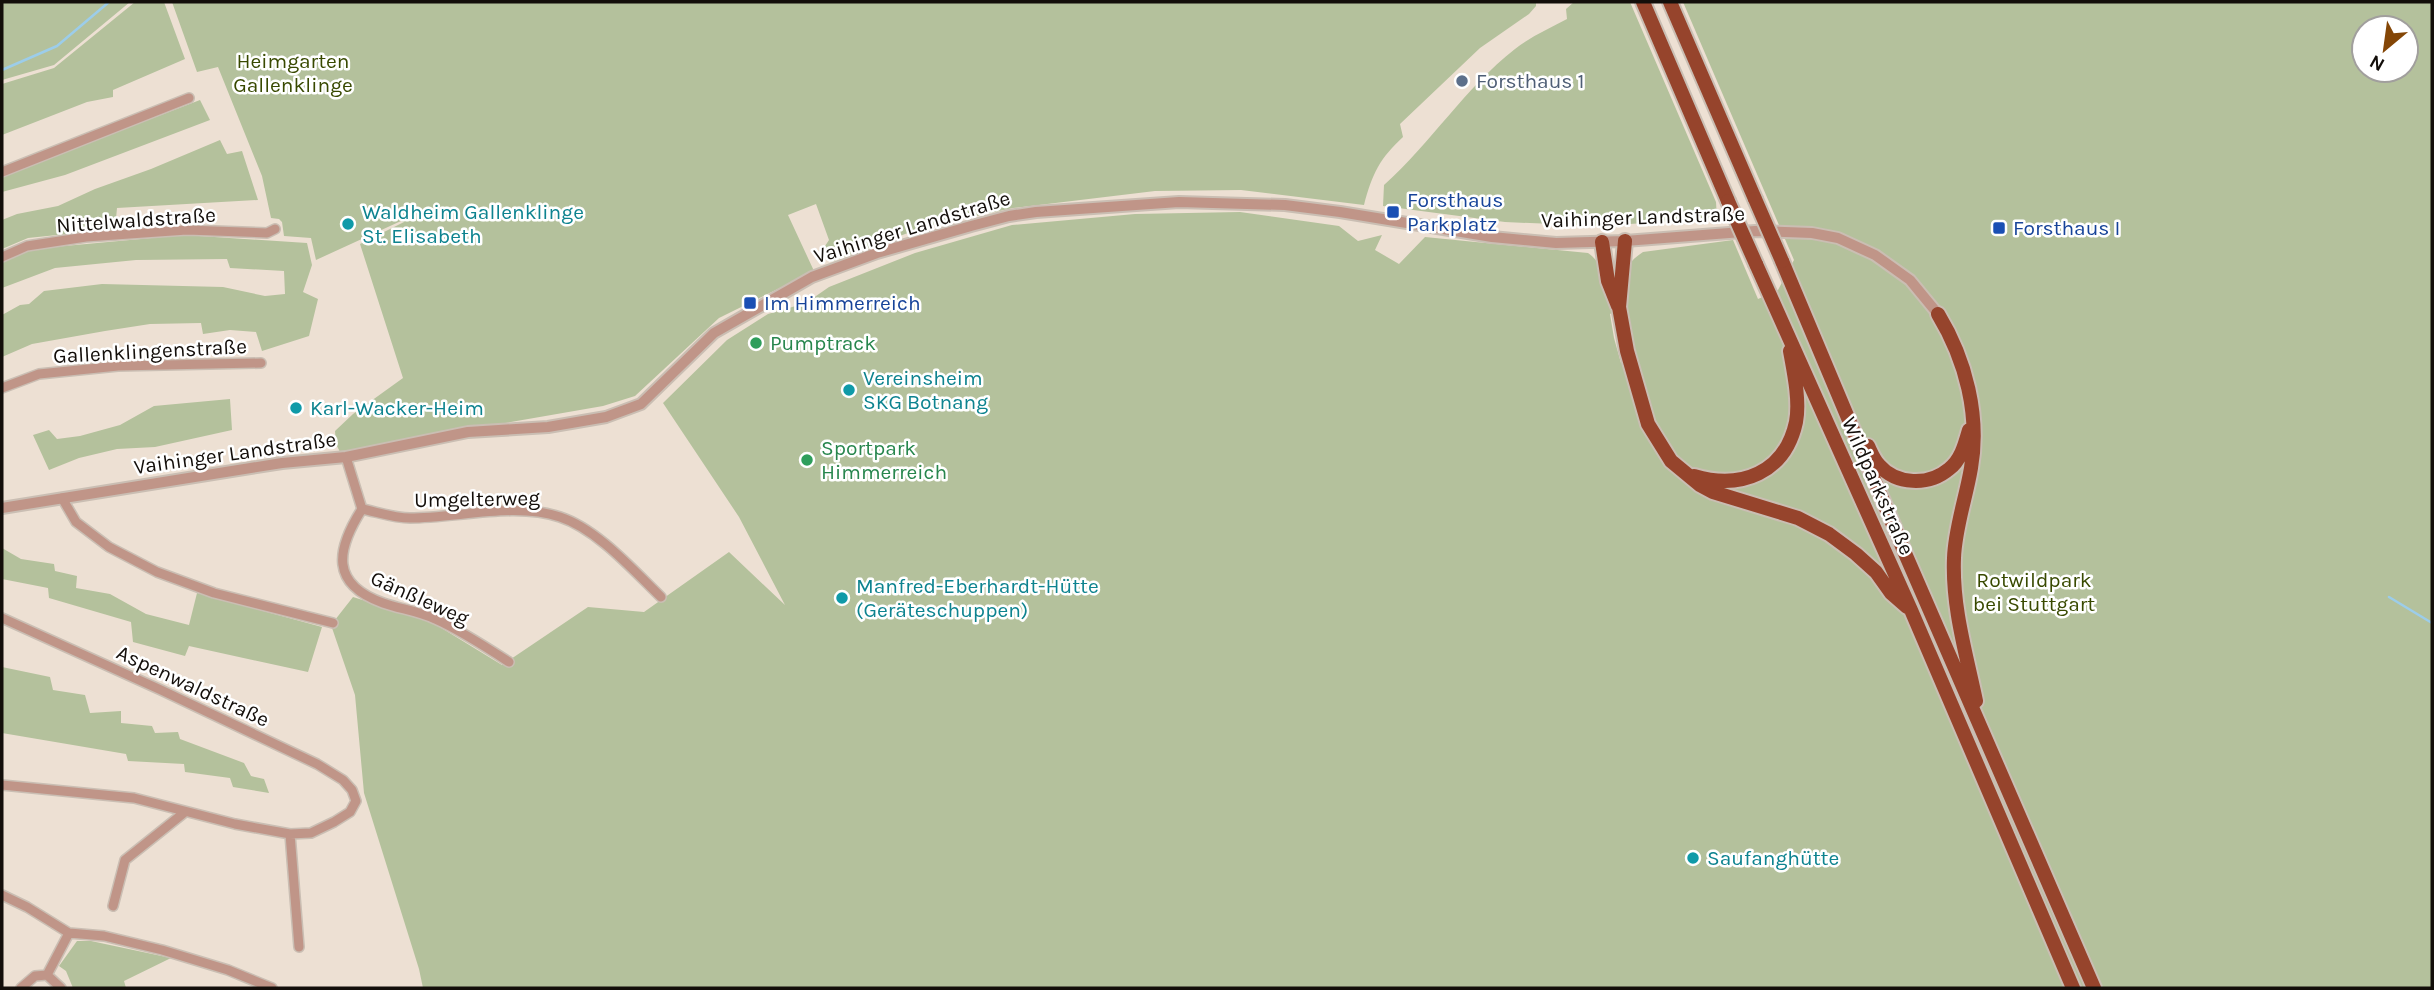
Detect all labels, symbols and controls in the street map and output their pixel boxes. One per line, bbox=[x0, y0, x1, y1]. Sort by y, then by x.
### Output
north arrow bbox=[2350, 14, 2420, 84]
park label: Heimgarten Gallenklinge bbox=[233, 49, 353, 97]
text: N bbox=[2366, 50, 2389, 76]
place label: Forsthaus 1 bbox=[1476, 69, 1584, 93]
marker: Forsthaus 1 bbox=[1454, 73, 1470, 89]
street label: Vaihinger Landstraße bbox=[811, 186, 1013, 268]
place label: Forsthaus Parkplatz bbox=[1407, 188, 1503, 236]
place label: Waldheim Gallenklinge St. Elisabeth bbox=[362, 200, 584, 248]
street label: Vaihinger Landstraße bbox=[1541, 201, 1745, 233]
street label: Nittelwaldstraße bbox=[55, 202, 217, 238]
marker: Forsthaus Parkplatz bbox=[1385, 204, 1401, 220]
marker: Waldheim Gallenklinge St. Elisabeth bbox=[340, 216, 356, 232]
place label: Forsthaus I bbox=[2013, 216, 2120, 240]
marker: Forsthaus I bbox=[1991, 220, 2007, 236]
place label: Im Himmerreich bbox=[764, 291, 921, 315]
marker: Im Himmerreich bbox=[742, 295, 758, 311]
place label: Pumptrack bbox=[770, 331, 876, 355]
street label: Gallenklingenstraße bbox=[52, 334, 248, 368]
marker: Pumptrack bbox=[748, 335, 764, 351]
place label: Vereinsheim SKG Botnang bbox=[863, 366, 988, 414]
marker: Vereinsheim SKG Botnang bbox=[841, 382, 857, 398]
place label: Karl-Wacker-Heim bbox=[310, 396, 484, 420]
marker: Karl-Wacker-Heim bbox=[288, 400, 304, 416]
street label: Wildparkstraße bbox=[1837, 413, 1919, 559]
street label: Vaihinger Landstraße bbox=[132, 427, 338, 479]
place label: Sportpark Himmerreich bbox=[821, 436, 947, 484]
marker: Sportpark Himmerreich bbox=[799, 452, 815, 468]
street label: Umgelterweg bbox=[414, 486, 540, 512]
street label: Gänßleweg bbox=[367, 566, 473, 630]
park label: Rotwildpark bei Stuttgart bbox=[1973, 568, 2095, 616]
place label: Manfred-Eberhardt-Hütte (Geräteschuppen) bbox=[856, 574, 1099, 622]
marker: Manfred-Eberhardt-Hütte (Geräteschuppen) bbox=[834, 590, 850, 606]
street label: Aspenwaldstraße bbox=[113, 640, 273, 732]
place label: Saufanghütte bbox=[1707, 846, 1839, 870]
marker: Saufanghütte bbox=[1685, 850, 1701, 866]

